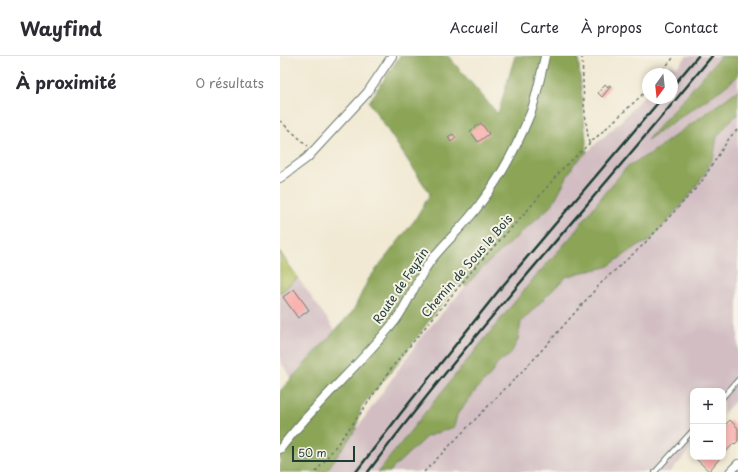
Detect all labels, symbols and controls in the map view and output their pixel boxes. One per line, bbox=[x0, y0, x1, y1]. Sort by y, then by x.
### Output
text: Wayfind bbox=[20, 14, 102, 42]
text: Accueil bbox=[450, 17, 498, 38]
text: Carte bbox=[520, 17, 559, 38]
text: À propos bbox=[581, 17, 642, 38]
text: Contact bbox=[664, 17, 718, 38]
north arrow bbox=[642, 68, 678, 104]
text: À proximité bbox=[16, 69, 116, 95]
text: 0 résultats bbox=[196, 73, 264, 92]
street label: Chemin de Sous le Bois bbox=[416, 209, 516, 321]
street label: Route de Feyzin bbox=[368, 244, 432, 327]
map controls bbox=[690, 388, 726, 460]
button: + bbox=[690, 388, 726, 424]
button: − bbox=[690, 424, 726, 460]
scale bar bbox=[292, 444, 355, 463]
text: 50 m bbox=[298, 444, 327, 461]

